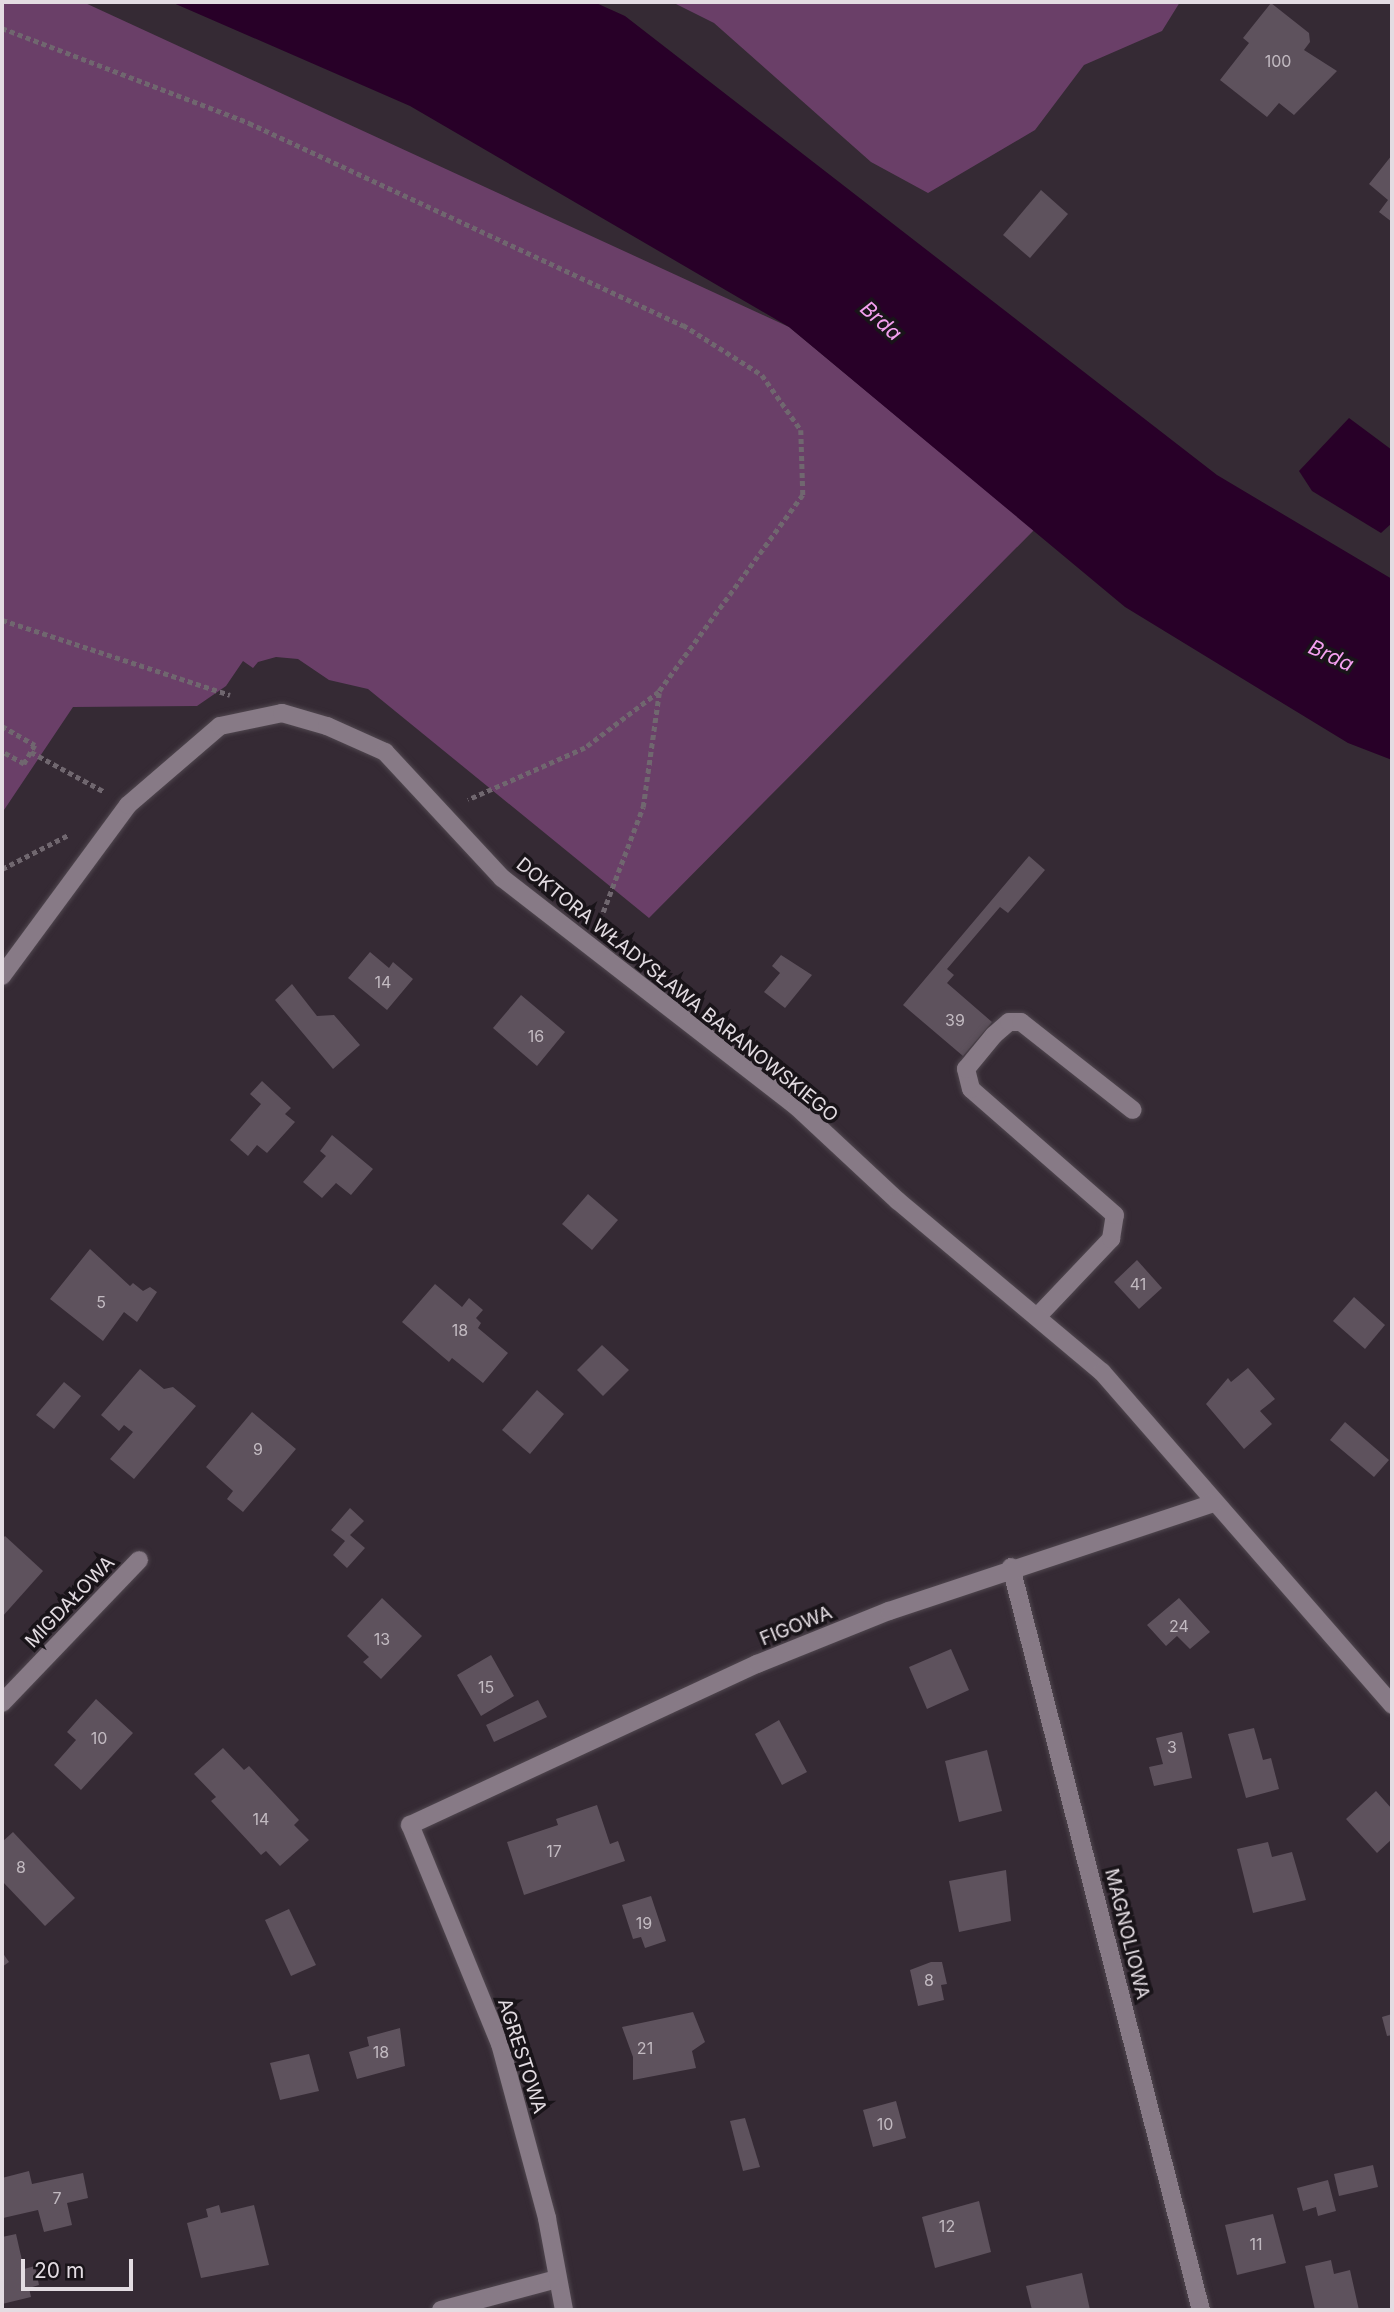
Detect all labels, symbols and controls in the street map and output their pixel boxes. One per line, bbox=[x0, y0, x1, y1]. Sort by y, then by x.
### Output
house number: 100 bbox=[1265, 51, 1291, 71]
water label: Brda bbox=[855, 296, 907, 346]
water label: Brda bbox=[1304, 635, 1358, 677]
street label: DOKTORA WŁADYSŁAWA BARANOWSKIEGO bbox=[512, 853, 842, 1127]
house number: 14 bbox=[375, 972, 391, 992]
house number: 39 bbox=[945, 1010, 965, 1030]
house number: 16 bbox=[528, 1026, 544, 1046]
house number: 41 bbox=[1130, 1274, 1146, 1294]
house number: 5 bbox=[96, 1292, 106, 1312]
house number: 18 bbox=[452, 1320, 468, 1340]
house number: 9 bbox=[253, 1439, 263, 1459]
street label: MIGDAŁOWA bbox=[21, 1551, 119, 1653]
street label: FIGOWA bbox=[757, 1601, 835, 1651]
house number: 24 bbox=[1169, 1616, 1189, 1636]
house number: 13 bbox=[374, 1629, 390, 1649]
house number: 15 bbox=[478, 1677, 494, 1697]
house number: 10 bbox=[91, 1728, 107, 1748]
house number: 3 bbox=[1167, 1737, 1177, 1757]
house number: 14 bbox=[253, 1809, 269, 1829]
house number: 17 bbox=[546, 1841, 562, 1861]
house number: 8 bbox=[16, 1857, 26, 1877]
street label: MAGNOLIOWA bbox=[1100, 1866, 1154, 2002]
house number: 19 bbox=[636, 1913, 652, 1933]
house number: 8 bbox=[924, 1970, 934, 1990]
street label: AGRESTOWA bbox=[493, 1996, 551, 2116]
house number: 21 bbox=[637, 2038, 653, 2058]
house number: 18 bbox=[373, 2042, 389, 2062]
house number: 10 bbox=[877, 2114, 893, 2134]
house number: 7 bbox=[52, 2188, 62, 2208]
house number: 12 bbox=[939, 2216, 955, 2236]
house number: 11 bbox=[1249, 2234, 1263, 2254]
scale bar bbox=[24, 2246, 136, 2290]
text: 20 m bbox=[34, 2258, 84, 2283]

